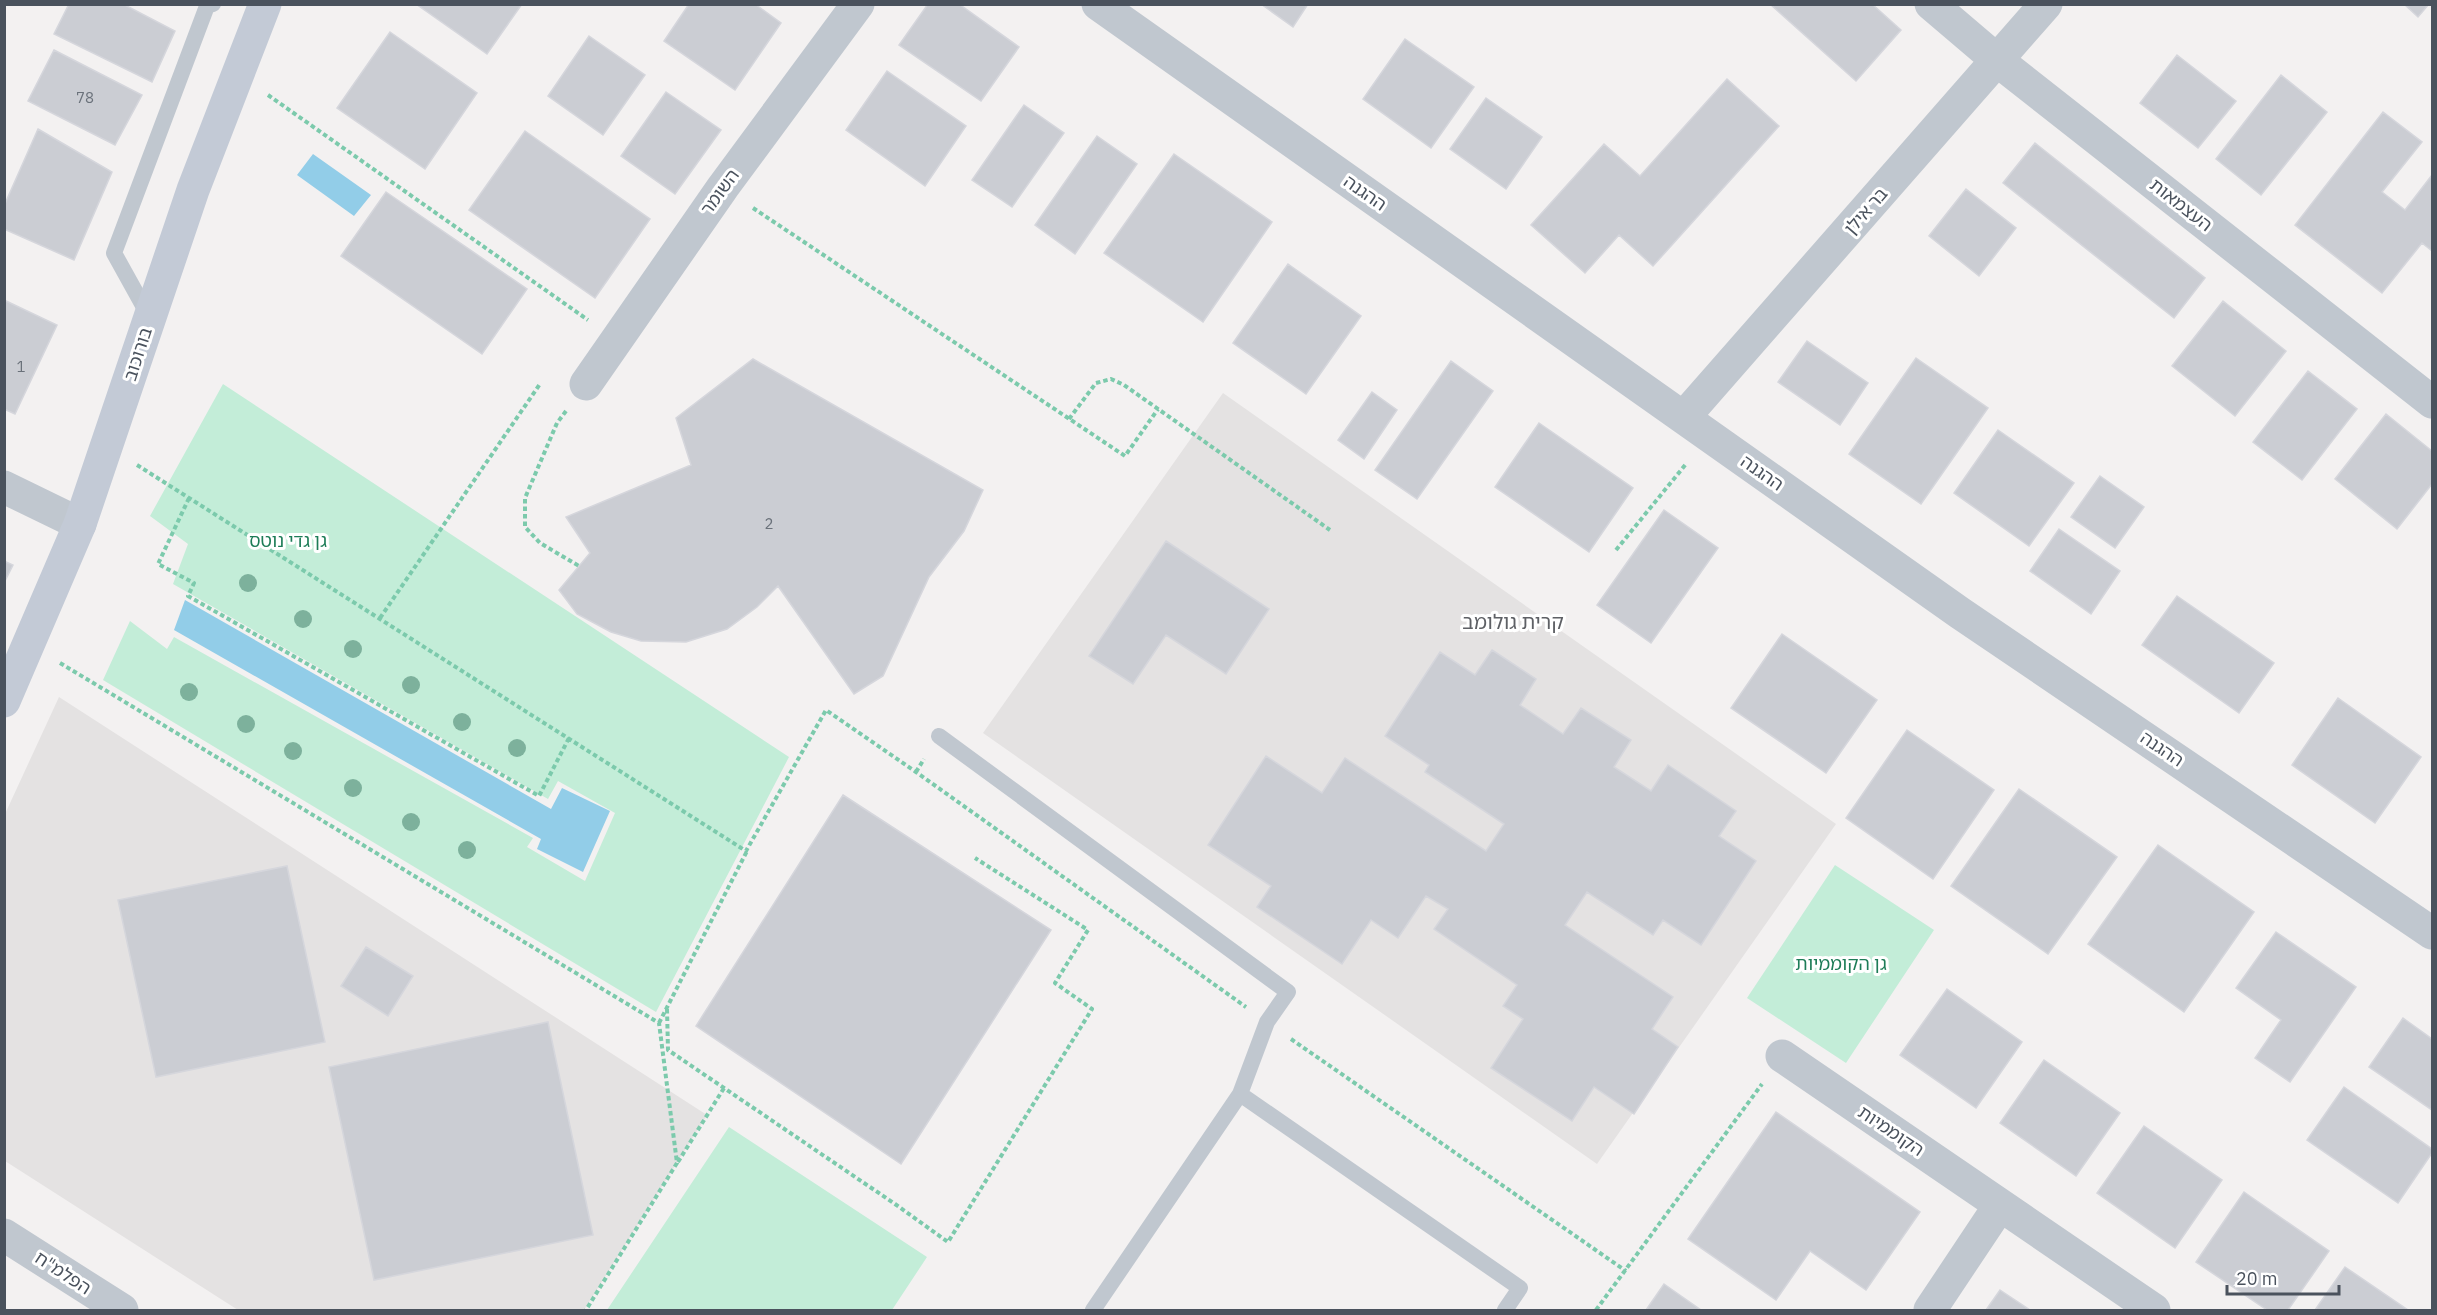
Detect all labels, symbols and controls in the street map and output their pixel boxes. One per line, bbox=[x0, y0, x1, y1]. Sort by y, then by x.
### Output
house number: 78 bbox=[76, 88, 94, 107]
street label: השומר bbox=[695, 164, 744, 219]
street label: ההגנה bbox=[1339, 170, 1391, 216]
street label: העצמאות bbox=[2145, 173, 2217, 236]
street label: בר אילן bbox=[1839, 182, 1892, 239]
street label: בורוכוב bbox=[118, 324, 157, 384]
house number: 1 bbox=[16, 357, 26, 376]
street label: ההגנה bbox=[1736, 450, 1788, 496]
house number: 2 bbox=[764, 514, 774, 533]
park label: גן גדי נוטס bbox=[249, 529, 327, 552]
district label: קרית גולומב bbox=[1462, 608, 1564, 635]
street label: ההגנה bbox=[2136, 726, 2188, 771]
park label: גן הקוממיות bbox=[1795, 952, 1887, 975]
street label: הקוממיות bbox=[1854, 1100, 1929, 1161]
street label: הפלמ"ח bbox=[31, 1246, 96, 1299]
scale bar bbox=[2227, 1258, 2340, 1296]
text: 20 m bbox=[2236, 1267, 2278, 1290]

